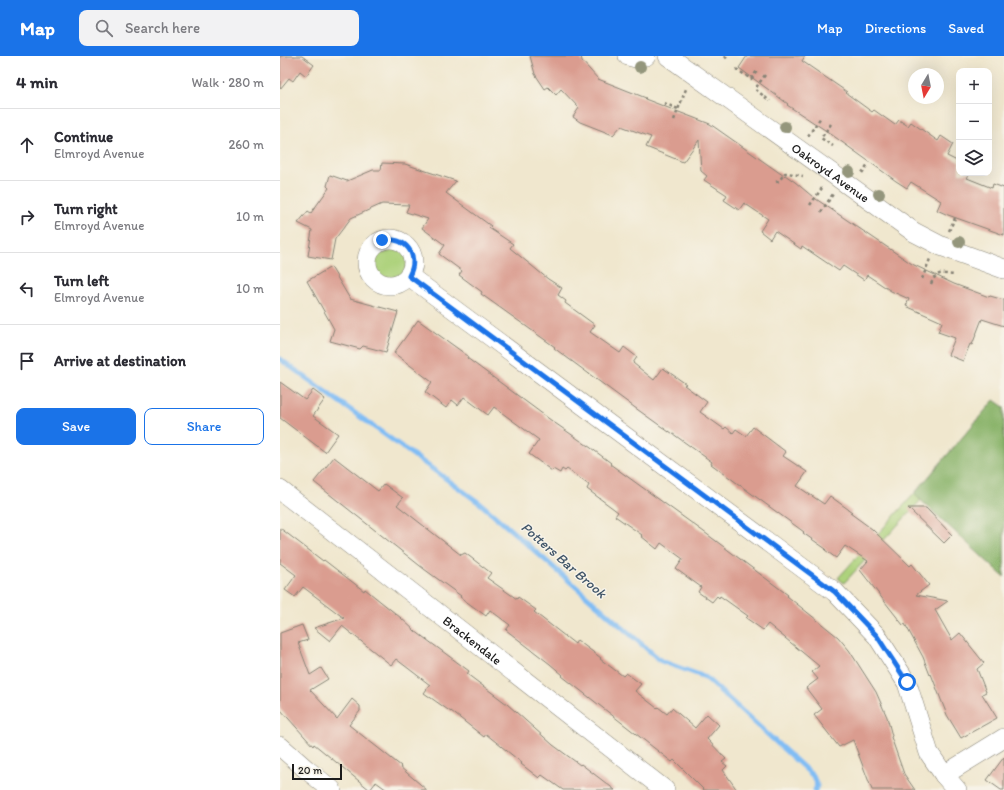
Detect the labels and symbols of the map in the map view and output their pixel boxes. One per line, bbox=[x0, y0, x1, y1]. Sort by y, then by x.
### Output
north arrow bbox=[908, 68, 944, 104]
street label: Oakroyd Avenue bbox=[789, 140, 872, 206]
route end bbox=[373, 231, 391, 249]
water label: Potters Bar Brook bbox=[518, 519, 610, 602]
street label: Brackendale bbox=[440, 613, 504, 668]
route start bbox=[898, 673, 916, 691]
scale bar bbox=[292, 762, 342, 781]

